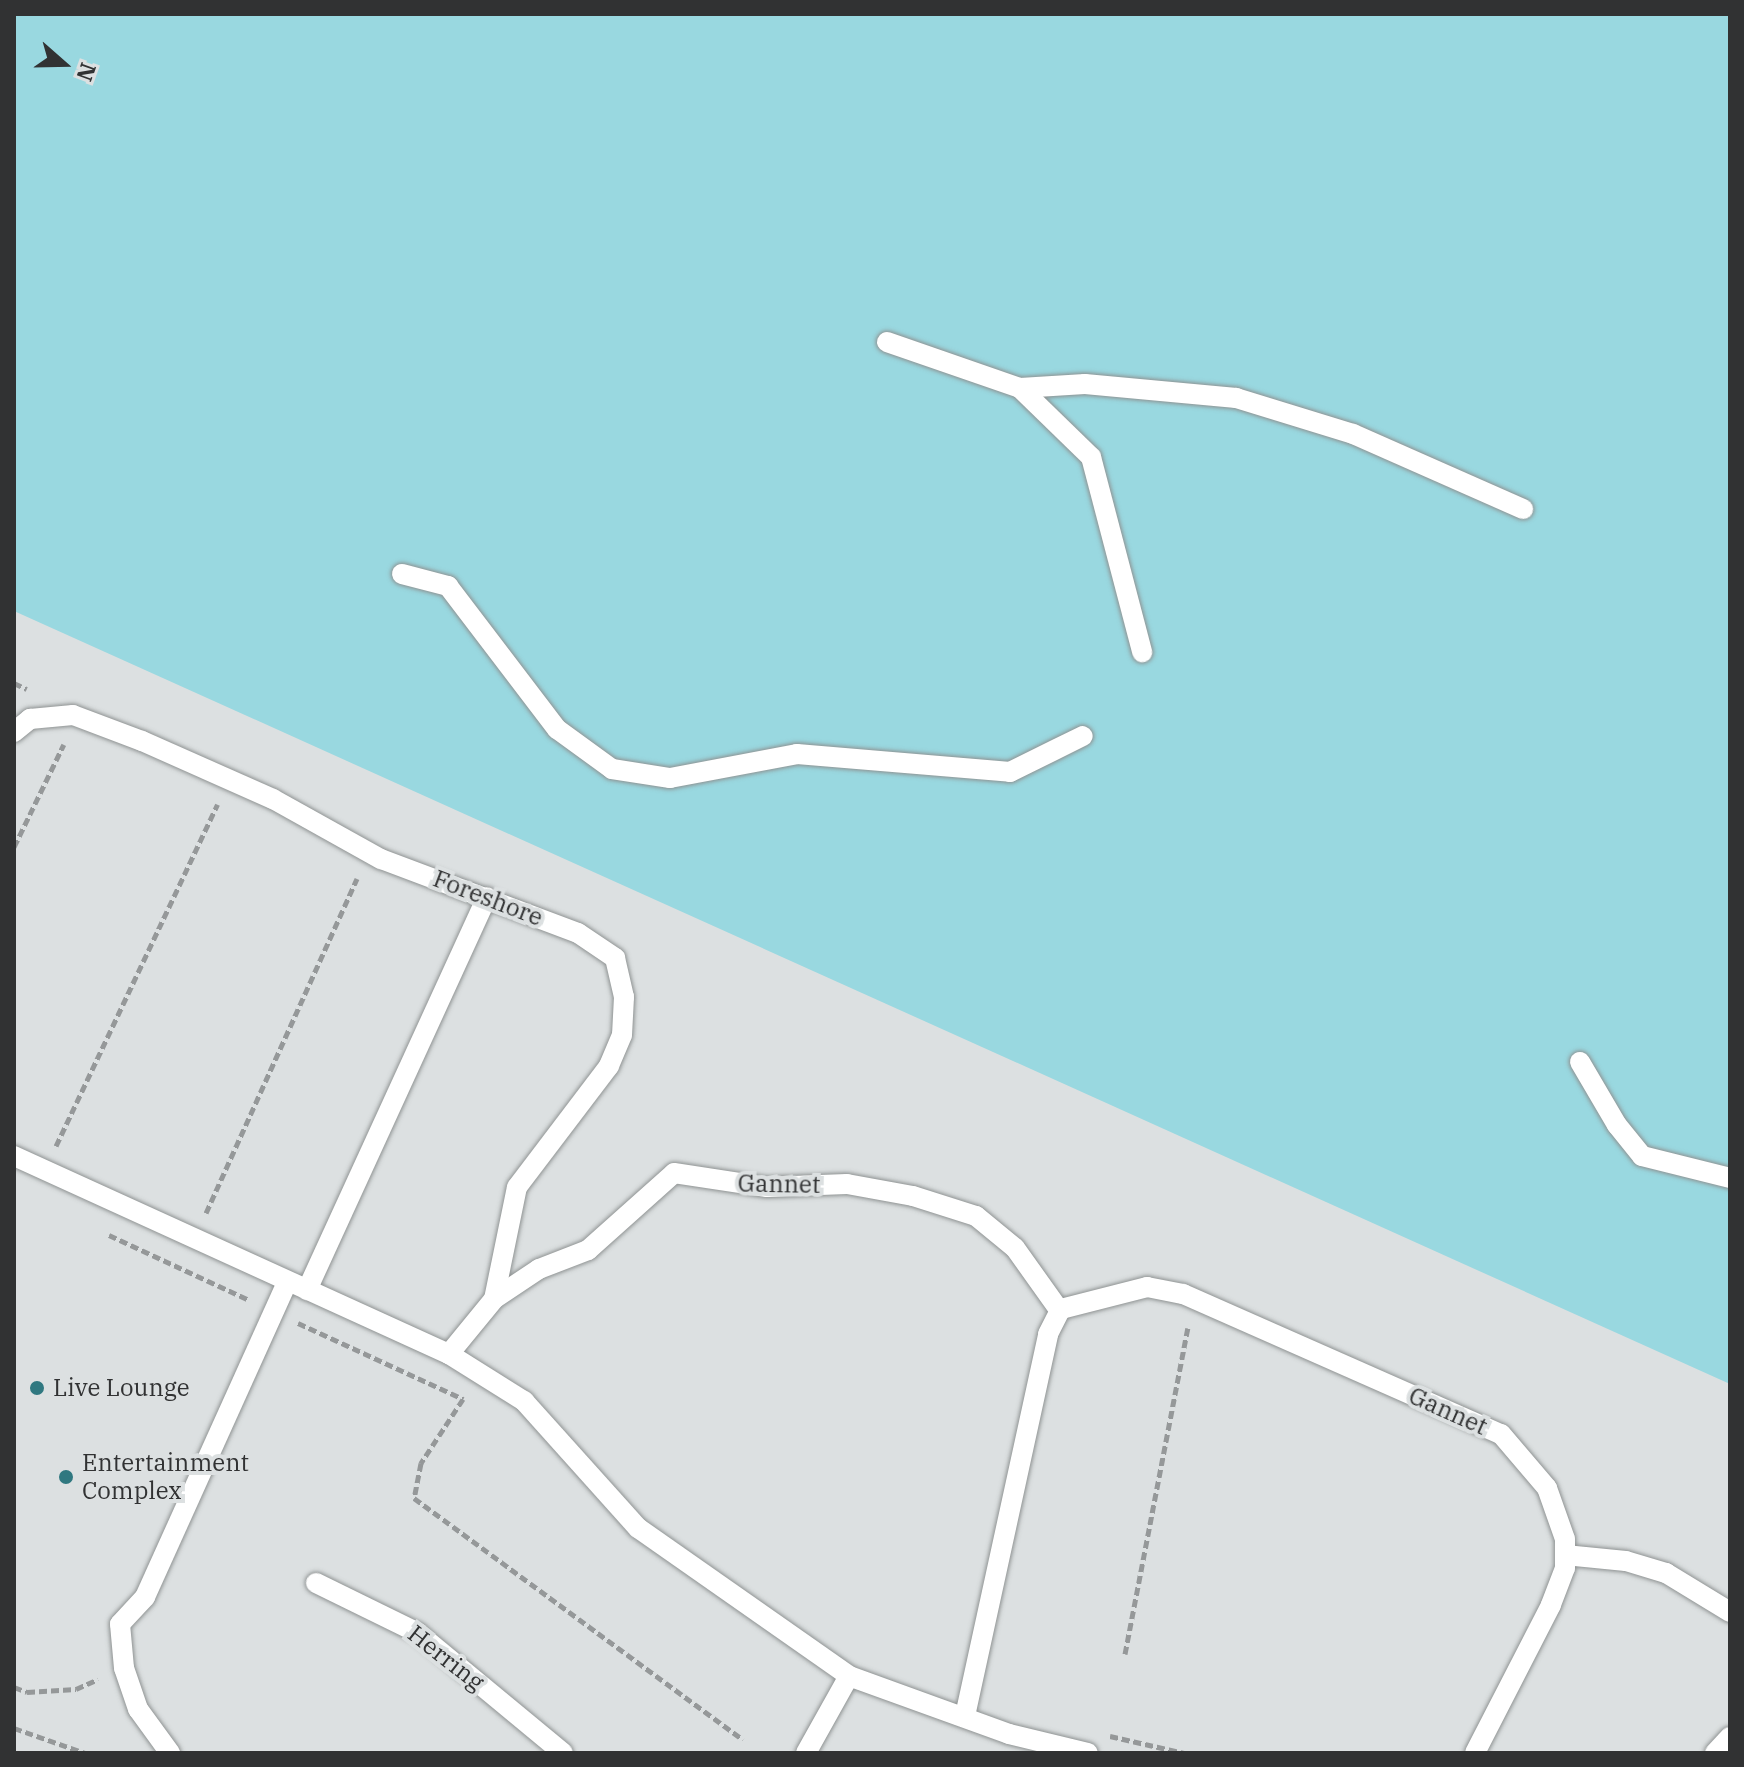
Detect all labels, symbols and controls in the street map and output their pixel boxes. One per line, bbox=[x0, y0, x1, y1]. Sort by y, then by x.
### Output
north arrow bbox=[24, 24, 104, 104]
text: N bbox=[70, 59, 104, 86]
street label: Foreshore bbox=[429, 864, 547, 932]
street label: Gannet bbox=[737, 1169, 821, 1199]
place label: Live Lounge bbox=[53, 1374, 190, 1402]
marker: Live Lounge bbox=[28, 1379, 46, 1397]
street label: Gannet bbox=[1404, 1381, 1492, 1441]
place label: Entertainment Complex bbox=[82, 1449, 249, 1505]
marker: Entertainment Complex bbox=[57, 1468, 75, 1486]
street label: Herring bbox=[402, 1619, 490, 1697]

